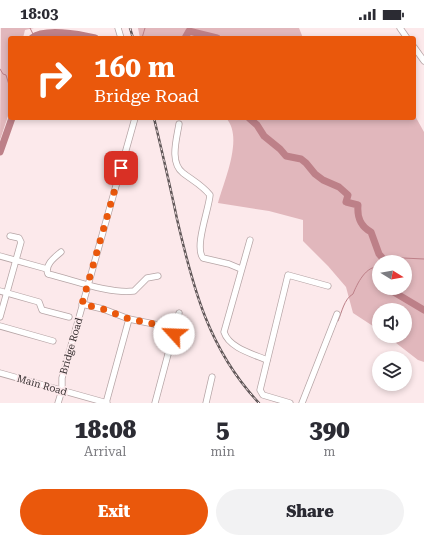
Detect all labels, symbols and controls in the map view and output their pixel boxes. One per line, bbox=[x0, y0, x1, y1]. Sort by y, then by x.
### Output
text: 18:03 bbox=[20, 5, 58, 23]
text: 160 m bbox=[94, 51, 175, 84]
icon: right bbox=[28, 52, 80, 104]
text: Bridge Road bbox=[94, 85, 199, 106]
pin bbox=[104, 151, 138, 185]
icon: arrive bbox=[110, 157, 132, 179]
north arrow bbox=[372, 255, 412, 295]
map controls bbox=[372, 255, 412, 391]
button: sound bbox=[372, 303, 412, 343]
position arrow bbox=[153, 313, 195, 355]
street label: Bridge Road bbox=[58, 316, 85, 376]
button: layers bbox=[372, 351, 412, 391]
street label: Main Road bbox=[16, 373, 69, 398]
text: 18:08 bbox=[74, 416, 136, 444]
text: 5 bbox=[216, 416, 229, 444]
text: 390 bbox=[309, 416, 350, 444]
text: Arrival bbox=[84, 444, 126, 459]
text: min bbox=[210, 444, 235, 459]
text: m bbox=[323, 444, 335, 459]
button: Exit bbox=[20, 489, 208, 535]
button: Share bbox=[216, 489, 404, 535]

